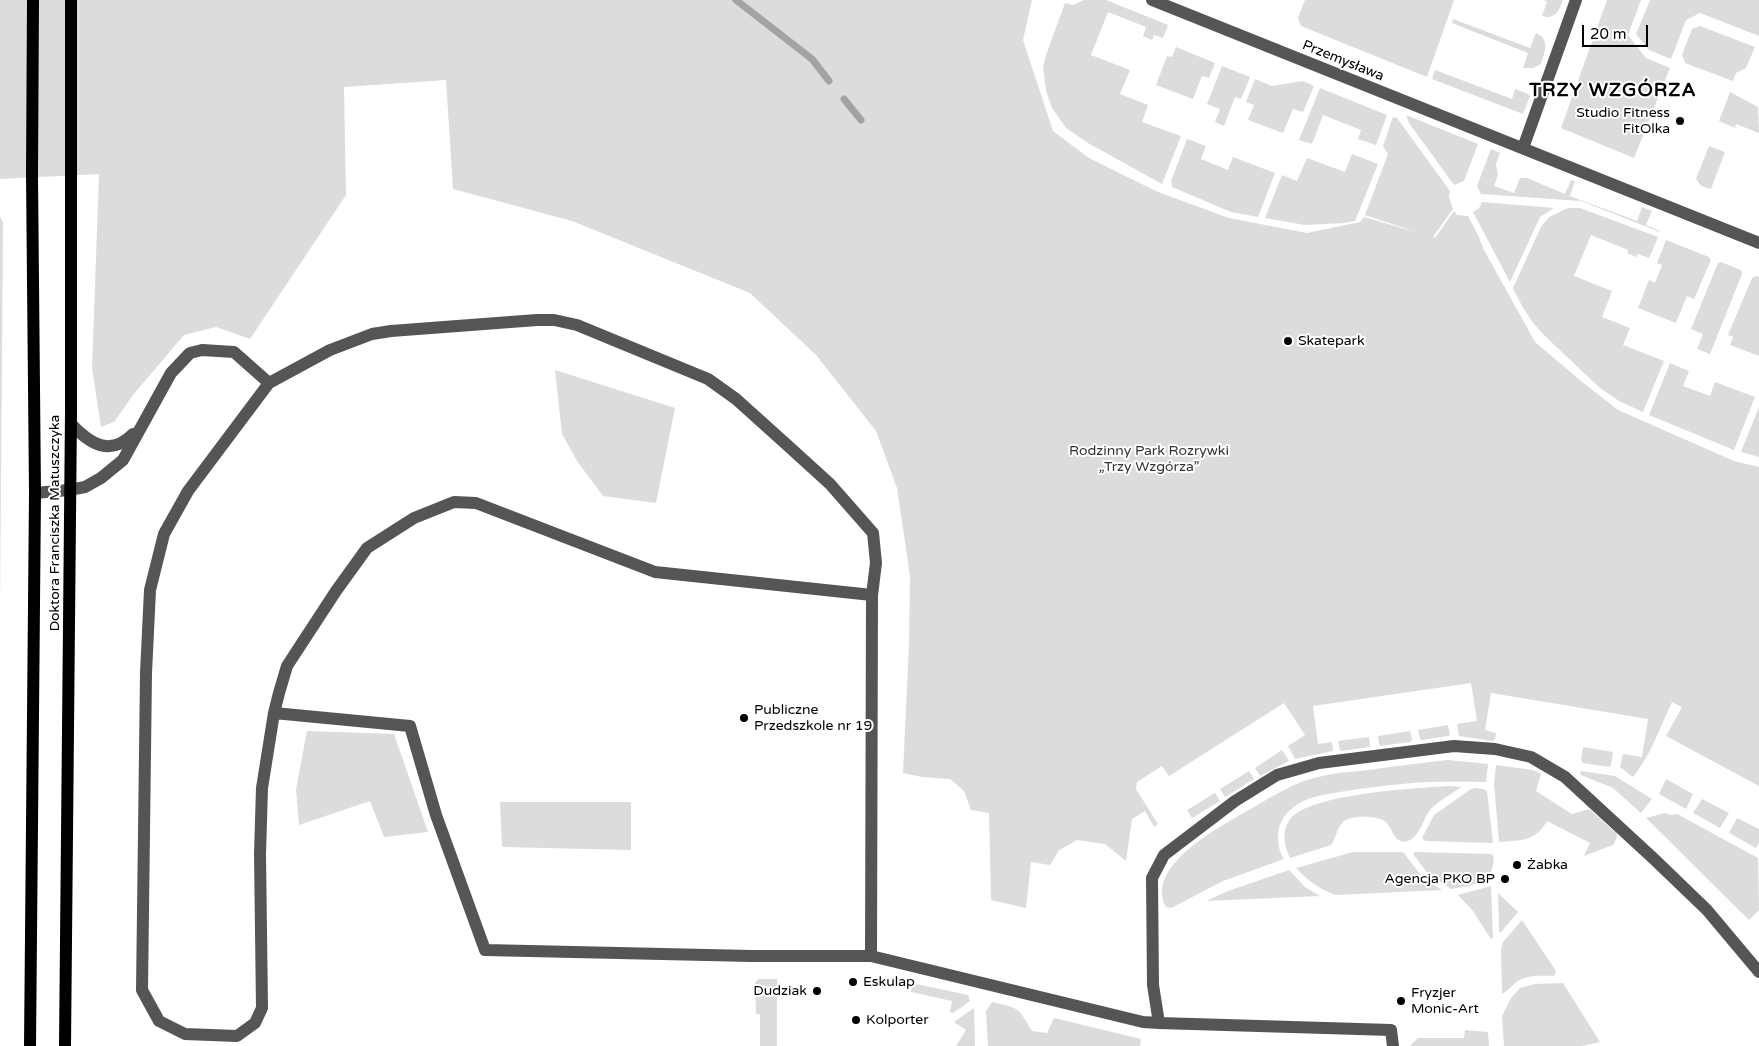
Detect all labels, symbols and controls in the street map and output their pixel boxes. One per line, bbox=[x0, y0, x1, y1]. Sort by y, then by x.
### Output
scale bar bbox=[1584, 15, 1650, 47]
text: 20 m bbox=[1590, 25, 1627, 43]
street label: Przemysława bbox=[1300, 37, 1386, 85]
district label: TRZY WZGÓRZA bbox=[1528, 80, 1698, 102]
place label: Studio Fitness FitOlka bbox=[1576, 105, 1670, 138]
marker: Studio Fitness FitOlka bbox=[1674, 115, 1686, 127]
place label: Skatepark bbox=[1298, 333, 1365, 349]
marker: Skatepark bbox=[1282, 335, 1294, 347]
street label: Doktora Franciszka Matuszczyka bbox=[47, 415, 63, 631]
park label: Rodzinny Park Rozrywki „Trzy Wzgórza” bbox=[1069, 443, 1229, 476]
place label: Publiczne Przedszkole nr 19 bbox=[754, 702, 872, 734]
marker: Publiczne Przedszkole nr 19 bbox=[738, 712, 750, 724]
place label: Żabka bbox=[1527, 857, 1568, 873]
marker: Żabka bbox=[1511, 859, 1523, 871]
place label: Agencja PKO BP bbox=[1384, 871, 1495, 887]
marker: Agencja PKO BP bbox=[1499, 873, 1511, 885]
place label: Eskulap bbox=[863, 974, 915, 990]
marker: Eskulap bbox=[847, 976, 859, 988]
place label: Dudziak bbox=[753, 983, 807, 999]
marker: Dudziak bbox=[811, 985, 823, 997]
place label: Fryzjer Monic-Art bbox=[1411, 985, 1479, 1018]
marker: Fryzjer Monic-Art bbox=[1395, 995, 1407, 1007]
place label: Kolporter bbox=[866, 1012, 929, 1028]
marker: Kolporter bbox=[850, 1014, 862, 1026]

